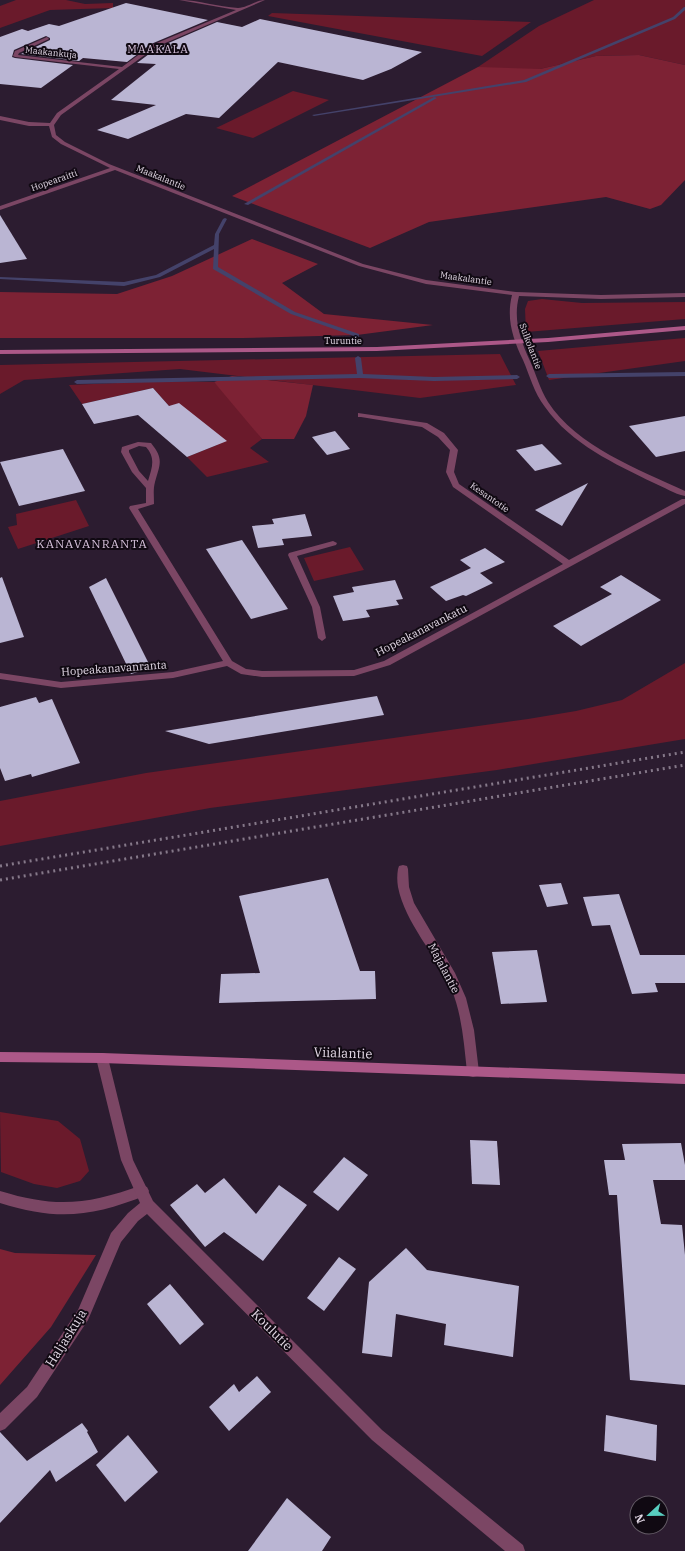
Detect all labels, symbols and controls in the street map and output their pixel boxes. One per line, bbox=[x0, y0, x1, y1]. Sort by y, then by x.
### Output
district label: MAAKALA bbox=[127, 42, 189, 56]
street label: Maakankuja bbox=[25, 44, 78, 60]
street label: Maakalantie bbox=[135, 162, 187, 192]
street label: Hopearaitti bbox=[29, 167, 79, 193]
street label: Maakalantie bbox=[439, 269, 493, 287]
street label: Sulkolantie bbox=[517, 322, 545, 371]
street label: Turuntie bbox=[324, 335, 362, 346]
street label: Kesantotie bbox=[468, 480, 512, 515]
district label: KANAVANRANTA bbox=[36, 536, 148, 551]
street label: Hopeakanavankatu bbox=[373, 601, 469, 659]
street label: Hopeakanavanranta bbox=[61, 657, 167, 679]
street label: Majalantie bbox=[425, 941, 463, 995]
street label: Viialantie bbox=[313, 1043, 373, 1063]
street label: Haljaskuja bbox=[42, 1306, 90, 1370]
street label: Koulutie bbox=[248, 1306, 296, 1354]
north arrow bbox=[629, 1495, 669, 1535]
text: N bbox=[631, 1512, 648, 1525]

